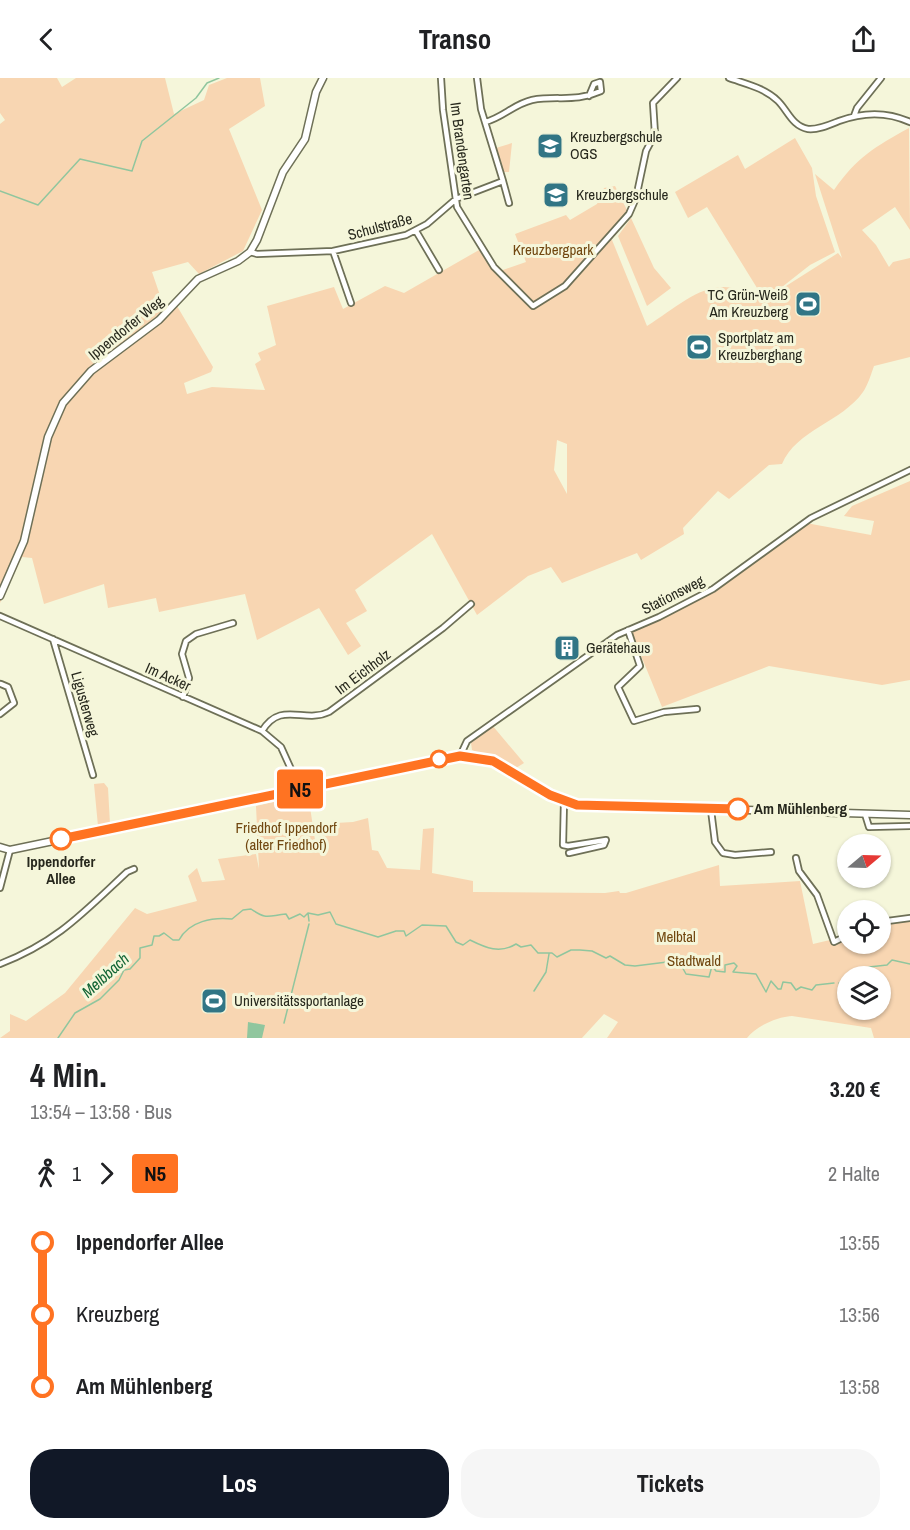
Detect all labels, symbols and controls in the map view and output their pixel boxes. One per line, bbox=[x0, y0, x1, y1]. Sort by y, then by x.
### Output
text: Transo bbox=[419, 21, 491, 57]
icon: back bbox=[30, 23, 63, 56]
icon: share bbox=[847, 23, 880, 56]
street label: Im Brandengarten bbox=[445, 101, 480, 201]
place label: Kreuzbergschule OGS bbox=[570, 126, 662, 164]
school or university icon: Kreuzbergschule OGS bbox=[535, 131, 565, 161]
school or university icon: Kreuzbergschule bbox=[541, 180, 571, 210]
place label: Kreuzbergschule bbox=[576, 184, 668, 205]
street label: Schulstraße bbox=[345, 208, 414, 245]
park label: Kreuzbergpark bbox=[513, 239, 594, 260]
place label: TC Grün-Weiß Am Kreuzberg bbox=[708, 284, 788, 322]
sports icon: TC Grün-Weiß Am Kreuzberg bbox=[793, 289, 823, 319]
street label: Ippendorfer Weg bbox=[84, 291, 168, 365]
place label: Sportplatz am Kreuzberghang bbox=[718, 327, 802, 365]
sports icon: Sportplatz am Kreuzberghang bbox=[684, 332, 714, 362]
street label: Stationsweg bbox=[638, 570, 708, 619]
building icon: Gerätehaus bbox=[552, 633, 582, 663]
place label: Gerätehaus bbox=[586, 637, 650, 658]
street label: Im Eichholz bbox=[331, 644, 395, 699]
street label: Im Acker bbox=[142, 657, 194, 696]
street label: Ligusterweg bbox=[66, 669, 105, 739]
unlabelled marker bbox=[430, 750, 448, 768]
line badge: N5 bbox=[273, 770, 327, 808]
text: N5 bbox=[289, 775, 311, 804]
marker: Am Mühlenberg bbox=[727, 798, 749, 820]
place label: Am Mühlenberg bbox=[754, 798, 847, 819]
park label: Friedhof Ippendorf (alter Friedhof) bbox=[235, 817, 337, 855]
marker: Ippendorfer Allee bbox=[50, 828, 72, 850]
north arrow bbox=[837, 834, 891, 888]
map controls bbox=[837, 834, 891, 1020]
place label: Ippendorfer Allee bbox=[27, 851, 95, 889]
button: locate bbox=[837, 900, 891, 954]
park label: Melbtal bbox=[656, 926, 696, 947]
water label: Melbbach bbox=[77, 948, 133, 1002]
park label: Stadtwald bbox=[667, 950, 721, 971]
button: layers bbox=[837, 966, 891, 1020]
sports icon: Universitätssportanlage bbox=[199, 986, 229, 1016]
place label: Universitätssportanlage bbox=[234, 990, 364, 1011]
text: 4 Min. bbox=[30, 1053, 107, 1097]
text: 3.20 € bbox=[830, 1074, 880, 1104]
text: 13:54 – 13:58 · Bus bbox=[30, 1098, 172, 1125]
icon: walk bbox=[30, 1157, 63, 1190]
icon: forward bbox=[90, 1157, 123, 1190]
text: N5 bbox=[144, 1159, 166, 1188]
text: 1 bbox=[72, 1160, 81, 1187]
text: 2 Halte bbox=[828, 1160, 880, 1187]
text: Ippendorfer Allee bbox=[76, 1227, 224, 1257]
text: 13:55 bbox=[839, 1229, 880, 1256]
text: Kreuzberg bbox=[76, 1299, 159, 1329]
text: 13:56 bbox=[839, 1301, 880, 1328]
text: Am Mühlenberg bbox=[76, 1371, 212, 1401]
text: 13:58 bbox=[839, 1373, 880, 1400]
button: Los bbox=[30, 1449, 449, 1518]
button: Tickets bbox=[461, 1449, 880, 1518]

